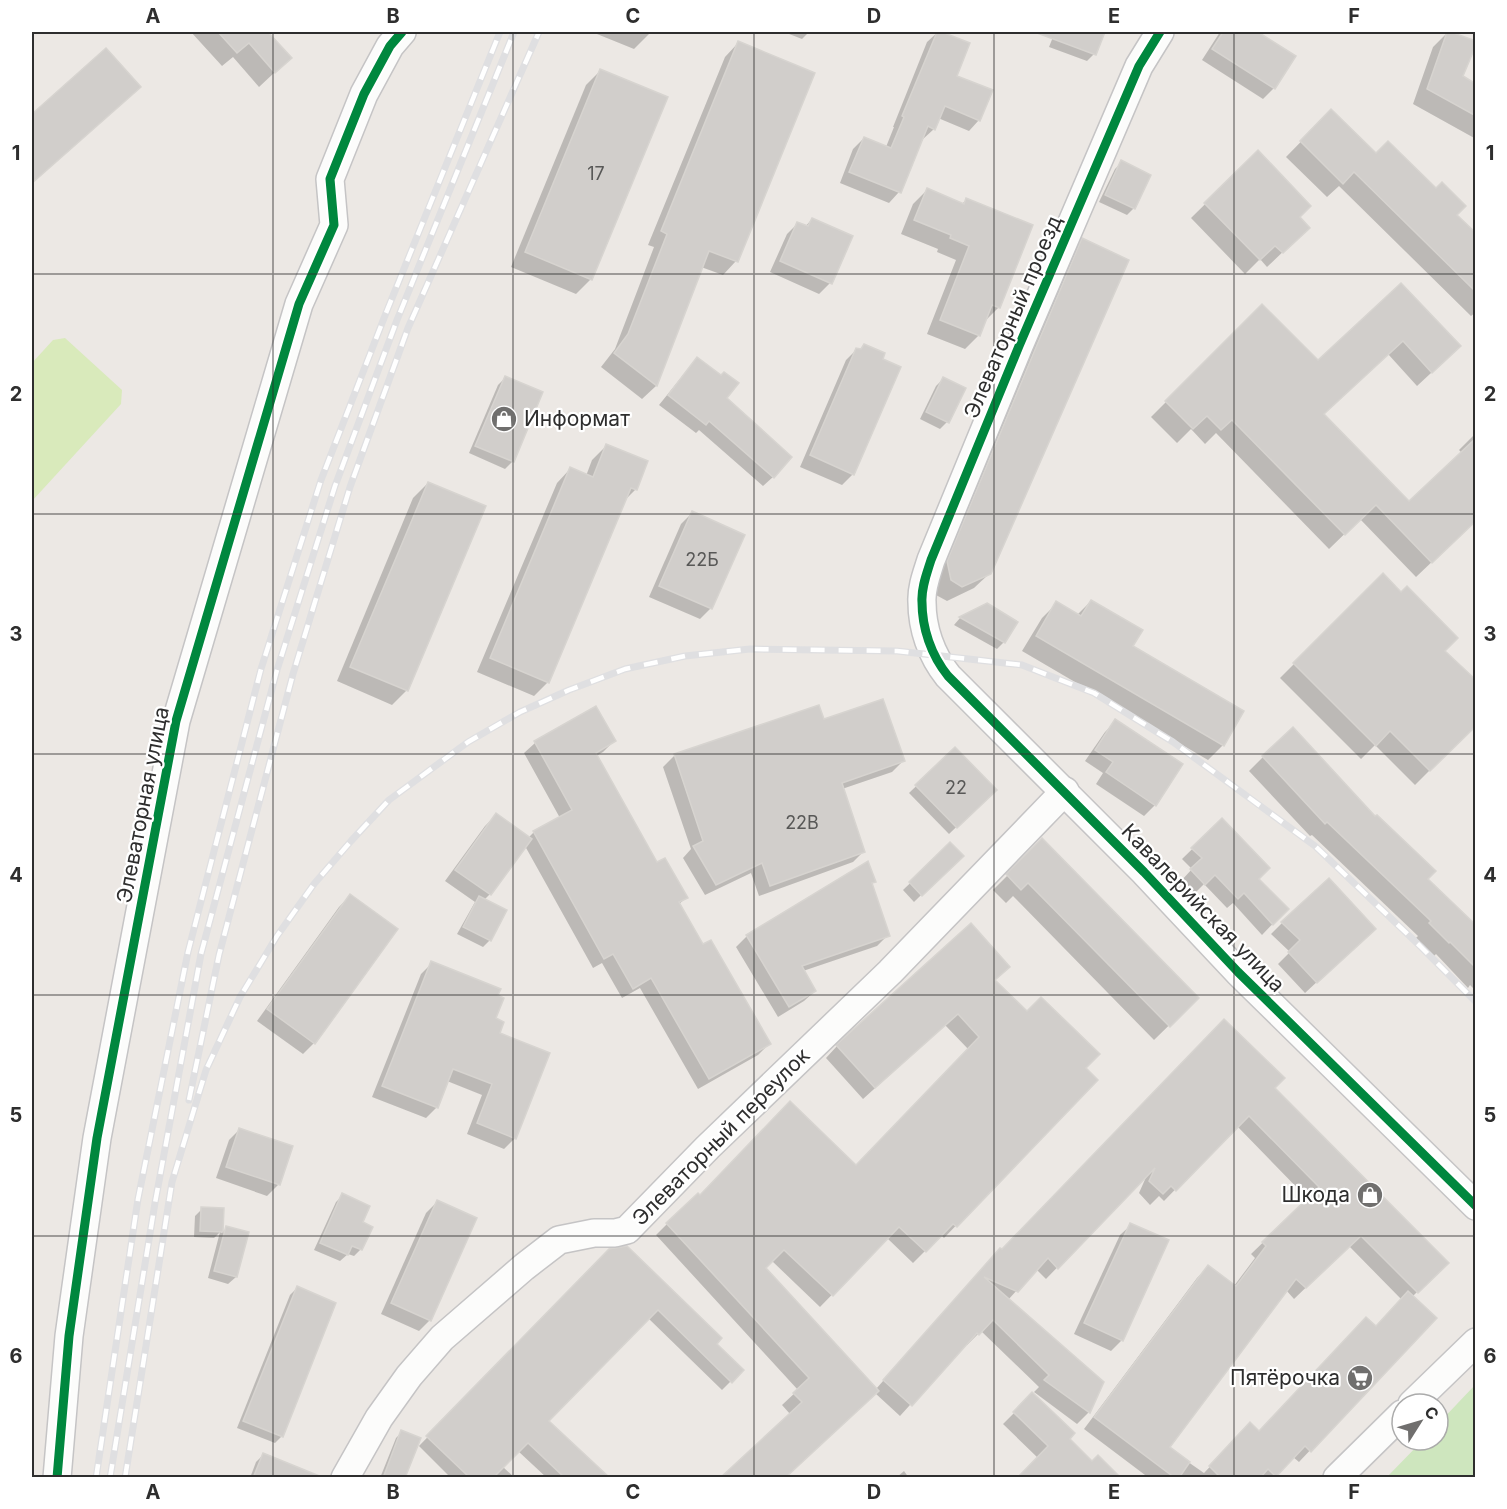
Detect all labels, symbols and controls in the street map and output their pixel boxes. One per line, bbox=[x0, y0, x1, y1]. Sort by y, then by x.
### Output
text: A bbox=[146, 4, 161, 28]
text: B bbox=[386, 4, 400, 28]
text: C bbox=[626, 4, 640, 28]
text: D bbox=[867, 4, 881, 28]
text: E bbox=[1108, 4, 1120, 28]
text: F bbox=[1348, 4, 1360, 28]
text: 1 bbox=[12, 141, 20, 165]
text: 1 bbox=[1486, 141, 1494, 165]
house number: 17 bbox=[587, 163, 605, 184]
street label: Элеваторный проезд bbox=[958, 212, 1067, 422]
text: 2 bbox=[10, 382, 22, 406]
text: 2 bbox=[1484, 382, 1496, 406]
shop icon: Информат bbox=[489, 404, 519, 434]
place label: Информат bbox=[524, 406, 630, 431]
house number: 22Б bbox=[685, 549, 719, 570]
text: 3 bbox=[10, 622, 22, 646]
text: 3 bbox=[1484, 622, 1496, 646]
street label: Элеваторная улица bbox=[111, 705, 174, 905]
house number: 22 bbox=[945, 777, 967, 798]
house number: 22В bbox=[785, 812, 819, 833]
street label: Кавалерийская улица bbox=[1117, 818, 1290, 997]
text: 4 bbox=[9, 863, 23, 887]
text: 4 bbox=[1483, 863, 1497, 887]
street label: Элеваторный переулок bbox=[627, 1042, 815, 1231]
text: 5 bbox=[10, 1103, 22, 1127]
text: 5 bbox=[1484, 1103, 1496, 1127]
shop icon: Шкода bbox=[1355, 1180, 1385, 1210]
place label: Шкода bbox=[1281, 1182, 1350, 1207]
text: 6 bbox=[10, 1344, 23, 1368]
text: 6 bbox=[1484, 1344, 1497, 1368]
supermarket icon: Пятёрочка bbox=[1345, 1363, 1375, 1393]
place label: Пятёрочка bbox=[1230, 1365, 1340, 1390]
north arrow bbox=[1390, 1392, 1450, 1452]
text: С bbox=[1420, 1402, 1444, 1424]
text: A bbox=[146, 1480, 161, 1504]
text: B bbox=[386, 1480, 400, 1504]
text: C bbox=[626, 1480, 640, 1504]
text: D bbox=[867, 1480, 881, 1504]
text: E bbox=[1108, 1480, 1120, 1504]
text: F bbox=[1348, 1480, 1360, 1504]

